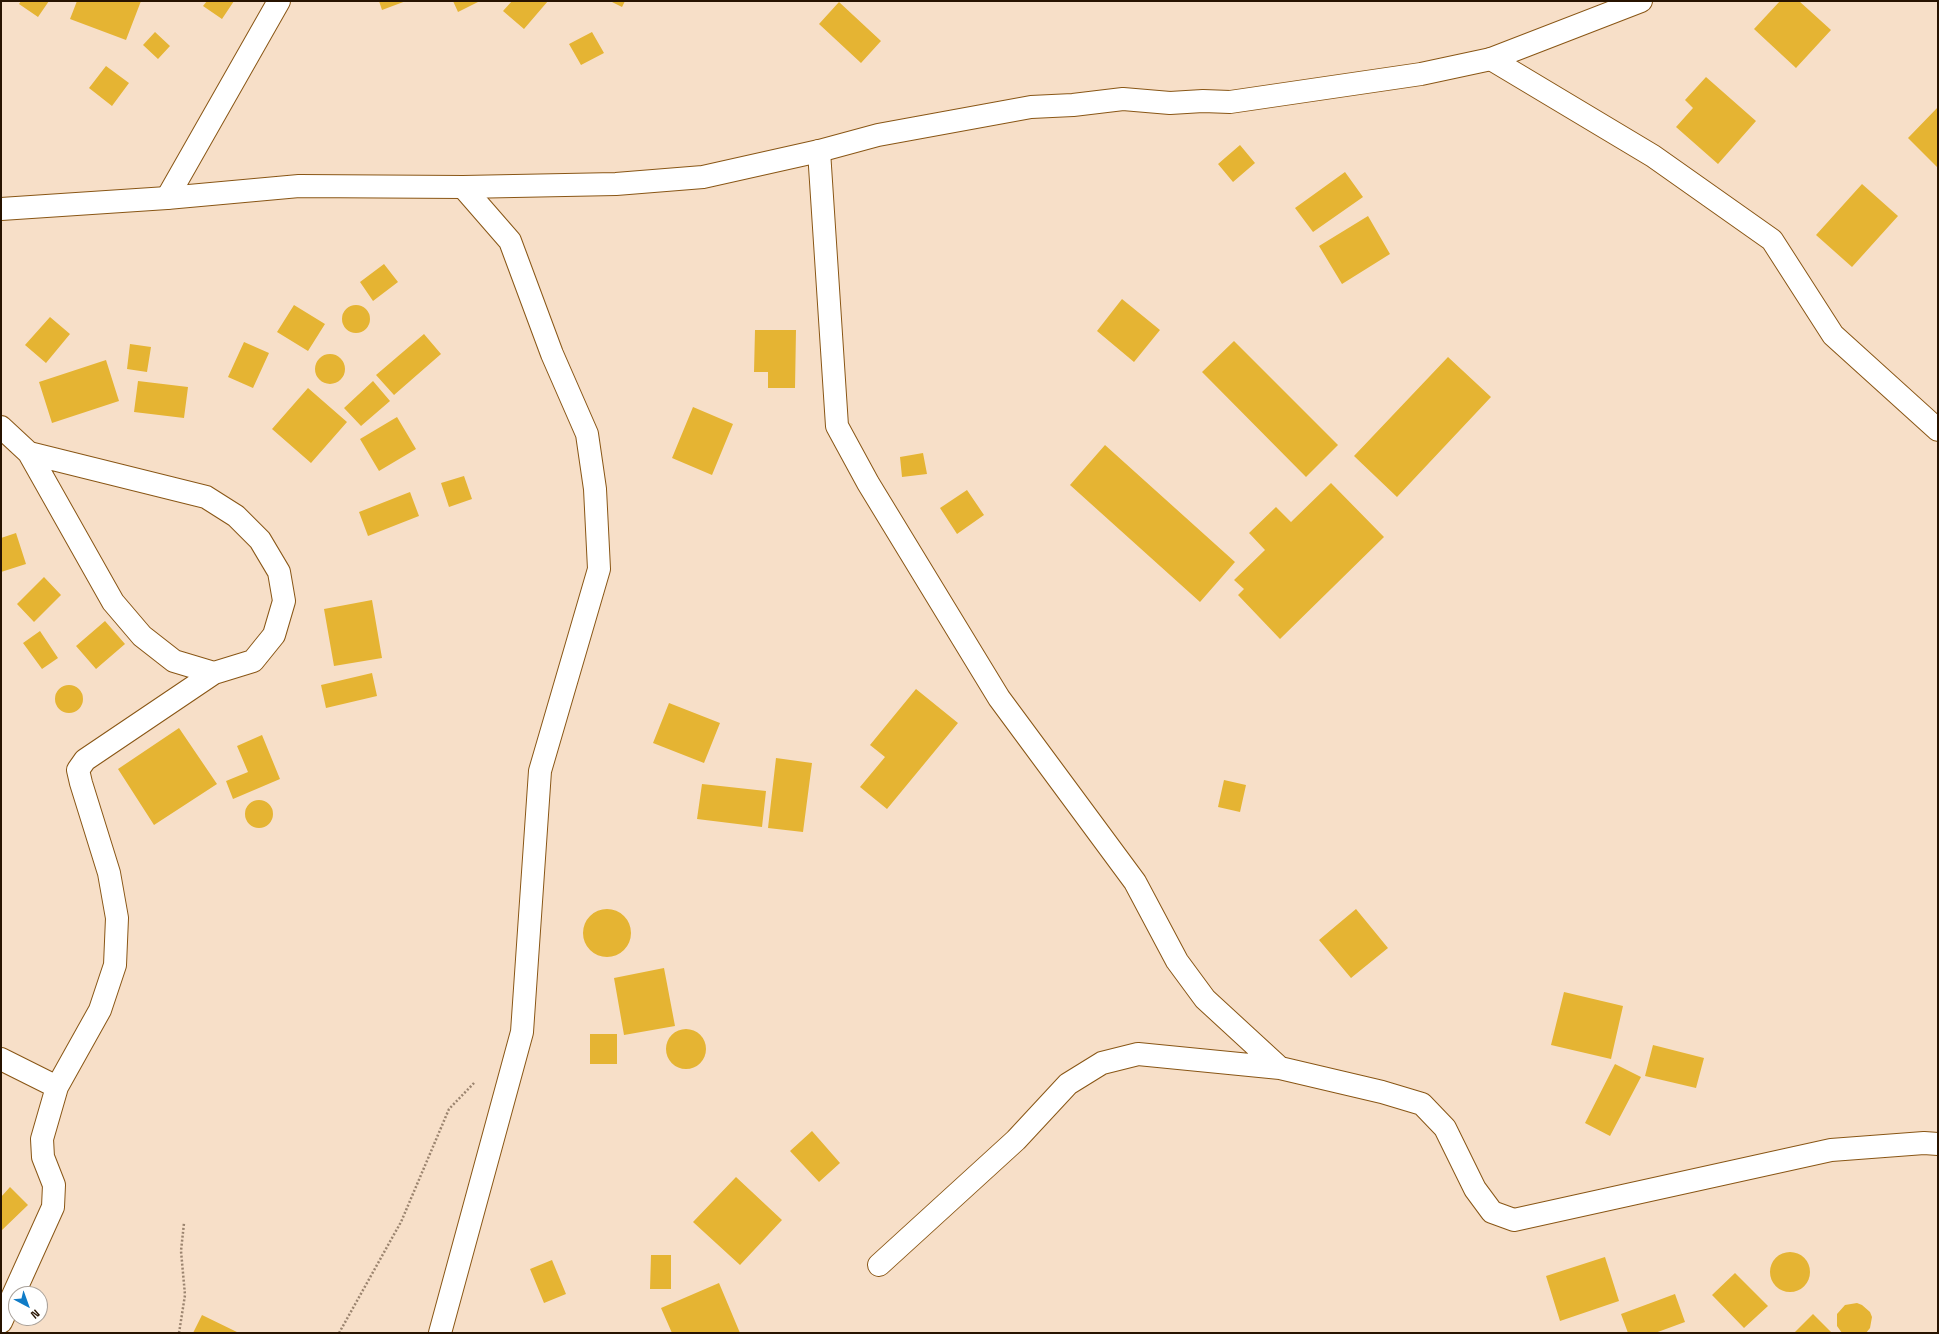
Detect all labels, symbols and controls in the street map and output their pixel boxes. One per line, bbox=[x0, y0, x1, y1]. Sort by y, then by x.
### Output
north arrow bbox=[8, 1286, 48, 1326]
text: N bbox=[28, 1307, 43, 1322]

